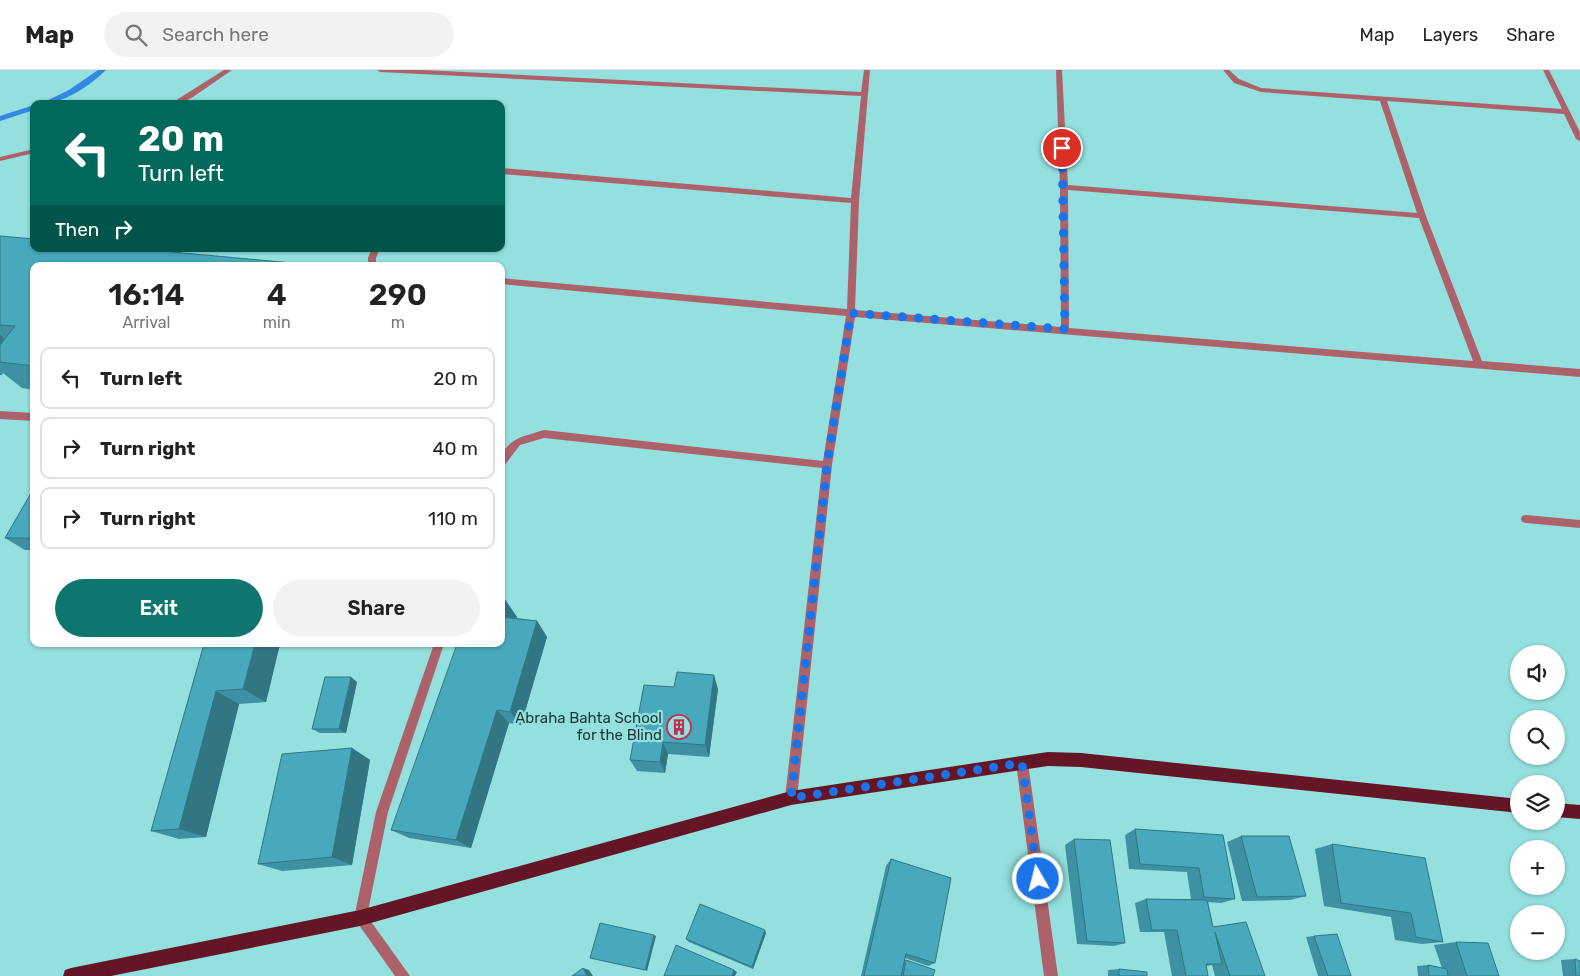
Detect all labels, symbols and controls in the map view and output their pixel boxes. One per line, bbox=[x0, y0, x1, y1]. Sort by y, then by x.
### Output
search box bbox=[104, 12, 454, 57]
text: Map bbox=[25, 21, 74, 49]
icon: search bbox=[122, 21, 150, 49]
text: Search here bbox=[162, 23, 269, 46]
text: Map bbox=[1360, 24, 1395, 46]
text: Layers bbox=[1423, 24, 1478, 46]
text: Share bbox=[1506, 24, 1555, 46]
text: 20 m bbox=[138, 118, 224, 160]
icon: left bbox=[55, 120, 120, 185]
pin bbox=[1041, 127, 1083, 169]
icon: arrive bbox=[1048, 134, 1076, 162]
text: Turn left bbox=[138, 160, 224, 187]
icon: right bbox=[109, 215, 137, 243]
text: Then bbox=[55, 218, 99, 241]
text: 16:14 bbox=[108, 277, 185, 313]
text: 4 bbox=[267, 277, 287, 313]
text: 290 bbox=[369, 277, 427, 313]
text: Arrival bbox=[122, 313, 170, 332]
text: min bbox=[263, 313, 291, 332]
text: m bbox=[391, 313, 405, 332]
icon: left bbox=[57, 364, 85, 392]
text: Turn left bbox=[100, 367, 182, 390]
text: 20 m bbox=[433, 367, 478, 390]
icon: right bbox=[57, 434, 85, 462]
text: Turn right bbox=[100, 437, 195, 460]
text: 40 m bbox=[433, 437, 478, 460]
icon: right bbox=[57, 504, 85, 532]
text: Turn right bbox=[100, 507, 195, 530]
text: 110 m bbox=[428, 507, 478, 530]
button: Exit bbox=[55, 579, 263, 637]
button: Share bbox=[273, 579, 480, 637]
map controls bbox=[1510, 645, 1565, 960]
button: sound bbox=[1510, 645, 1565, 700]
place label: Abraha Bahta School for the Blind bbox=[515, 709, 662, 744]
button: search bbox=[1510, 710, 1565, 765]
building icon: Abraha Bahta School for the Blind bbox=[666, 714, 692, 740]
button: layers bbox=[1510, 775, 1565, 830]
button: + bbox=[1510, 840, 1565, 895]
position arrow bbox=[1011, 852, 1063, 904]
button: − bbox=[1510, 905, 1565, 960]

